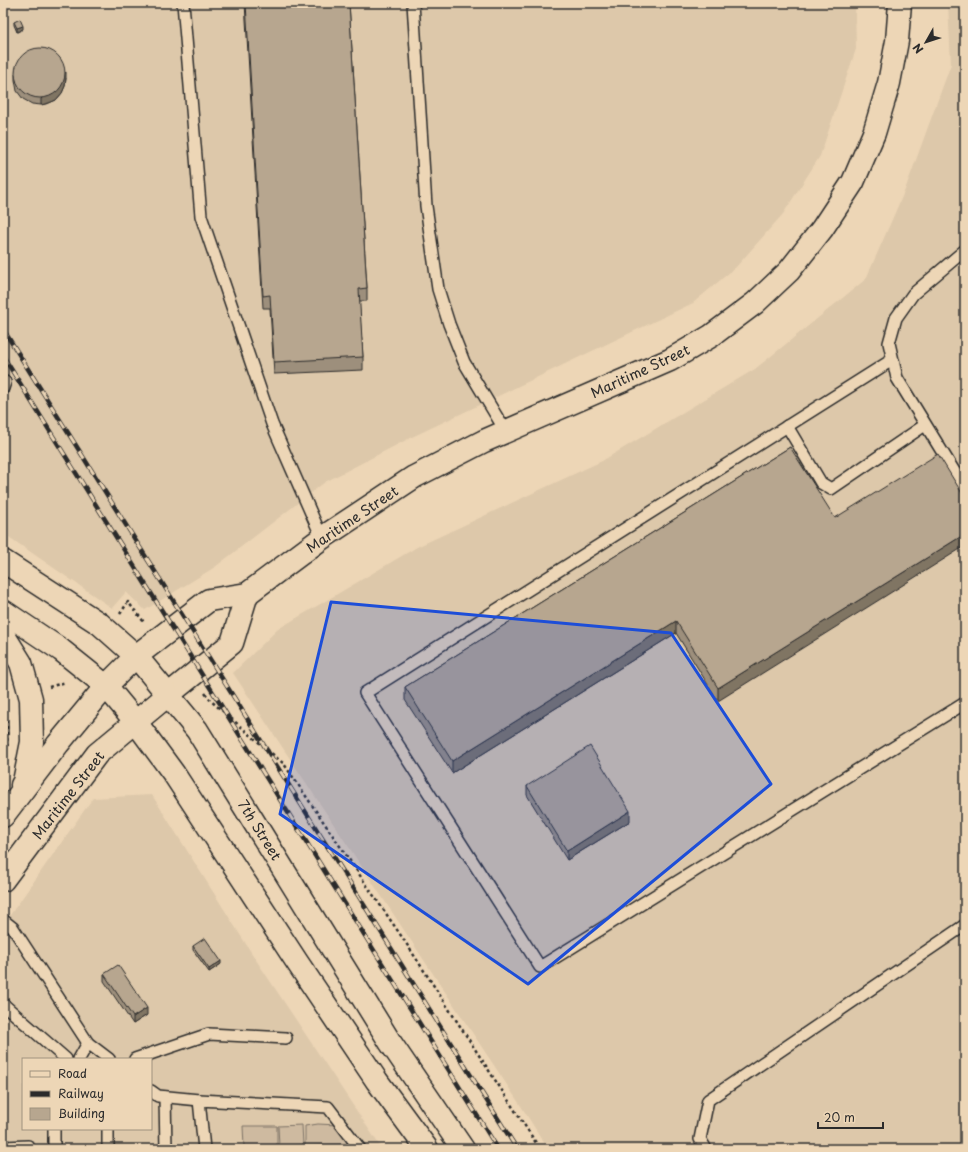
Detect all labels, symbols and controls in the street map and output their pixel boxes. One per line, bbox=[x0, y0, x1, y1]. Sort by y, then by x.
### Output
north arrow bbox=[906, 22, 946, 62]
text: N bbox=[908, 40, 927, 57]
street label: Maritime Street bbox=[587, 339, 693, 403]
street label: Maritime Street bbox=[302, 480, 402, 558]
street label: Maritime Street bbox=[27, 746, 109, 844]
street label: 7th Street bbox=[233, 796, 287, 865]
legend bbox=[22, 1058, 152, 1130]
text: Road bbox=[58, 1064, 87, 1082]
text: Railway bbox=[58, 1084, 104, 1102]
text: Building bbox=[58, 1104, 105, 1122]
scale bar bbox=[818, 1104, 883, 1130]
text: 20 m bbox=[824, 1108, 855, 1126]

